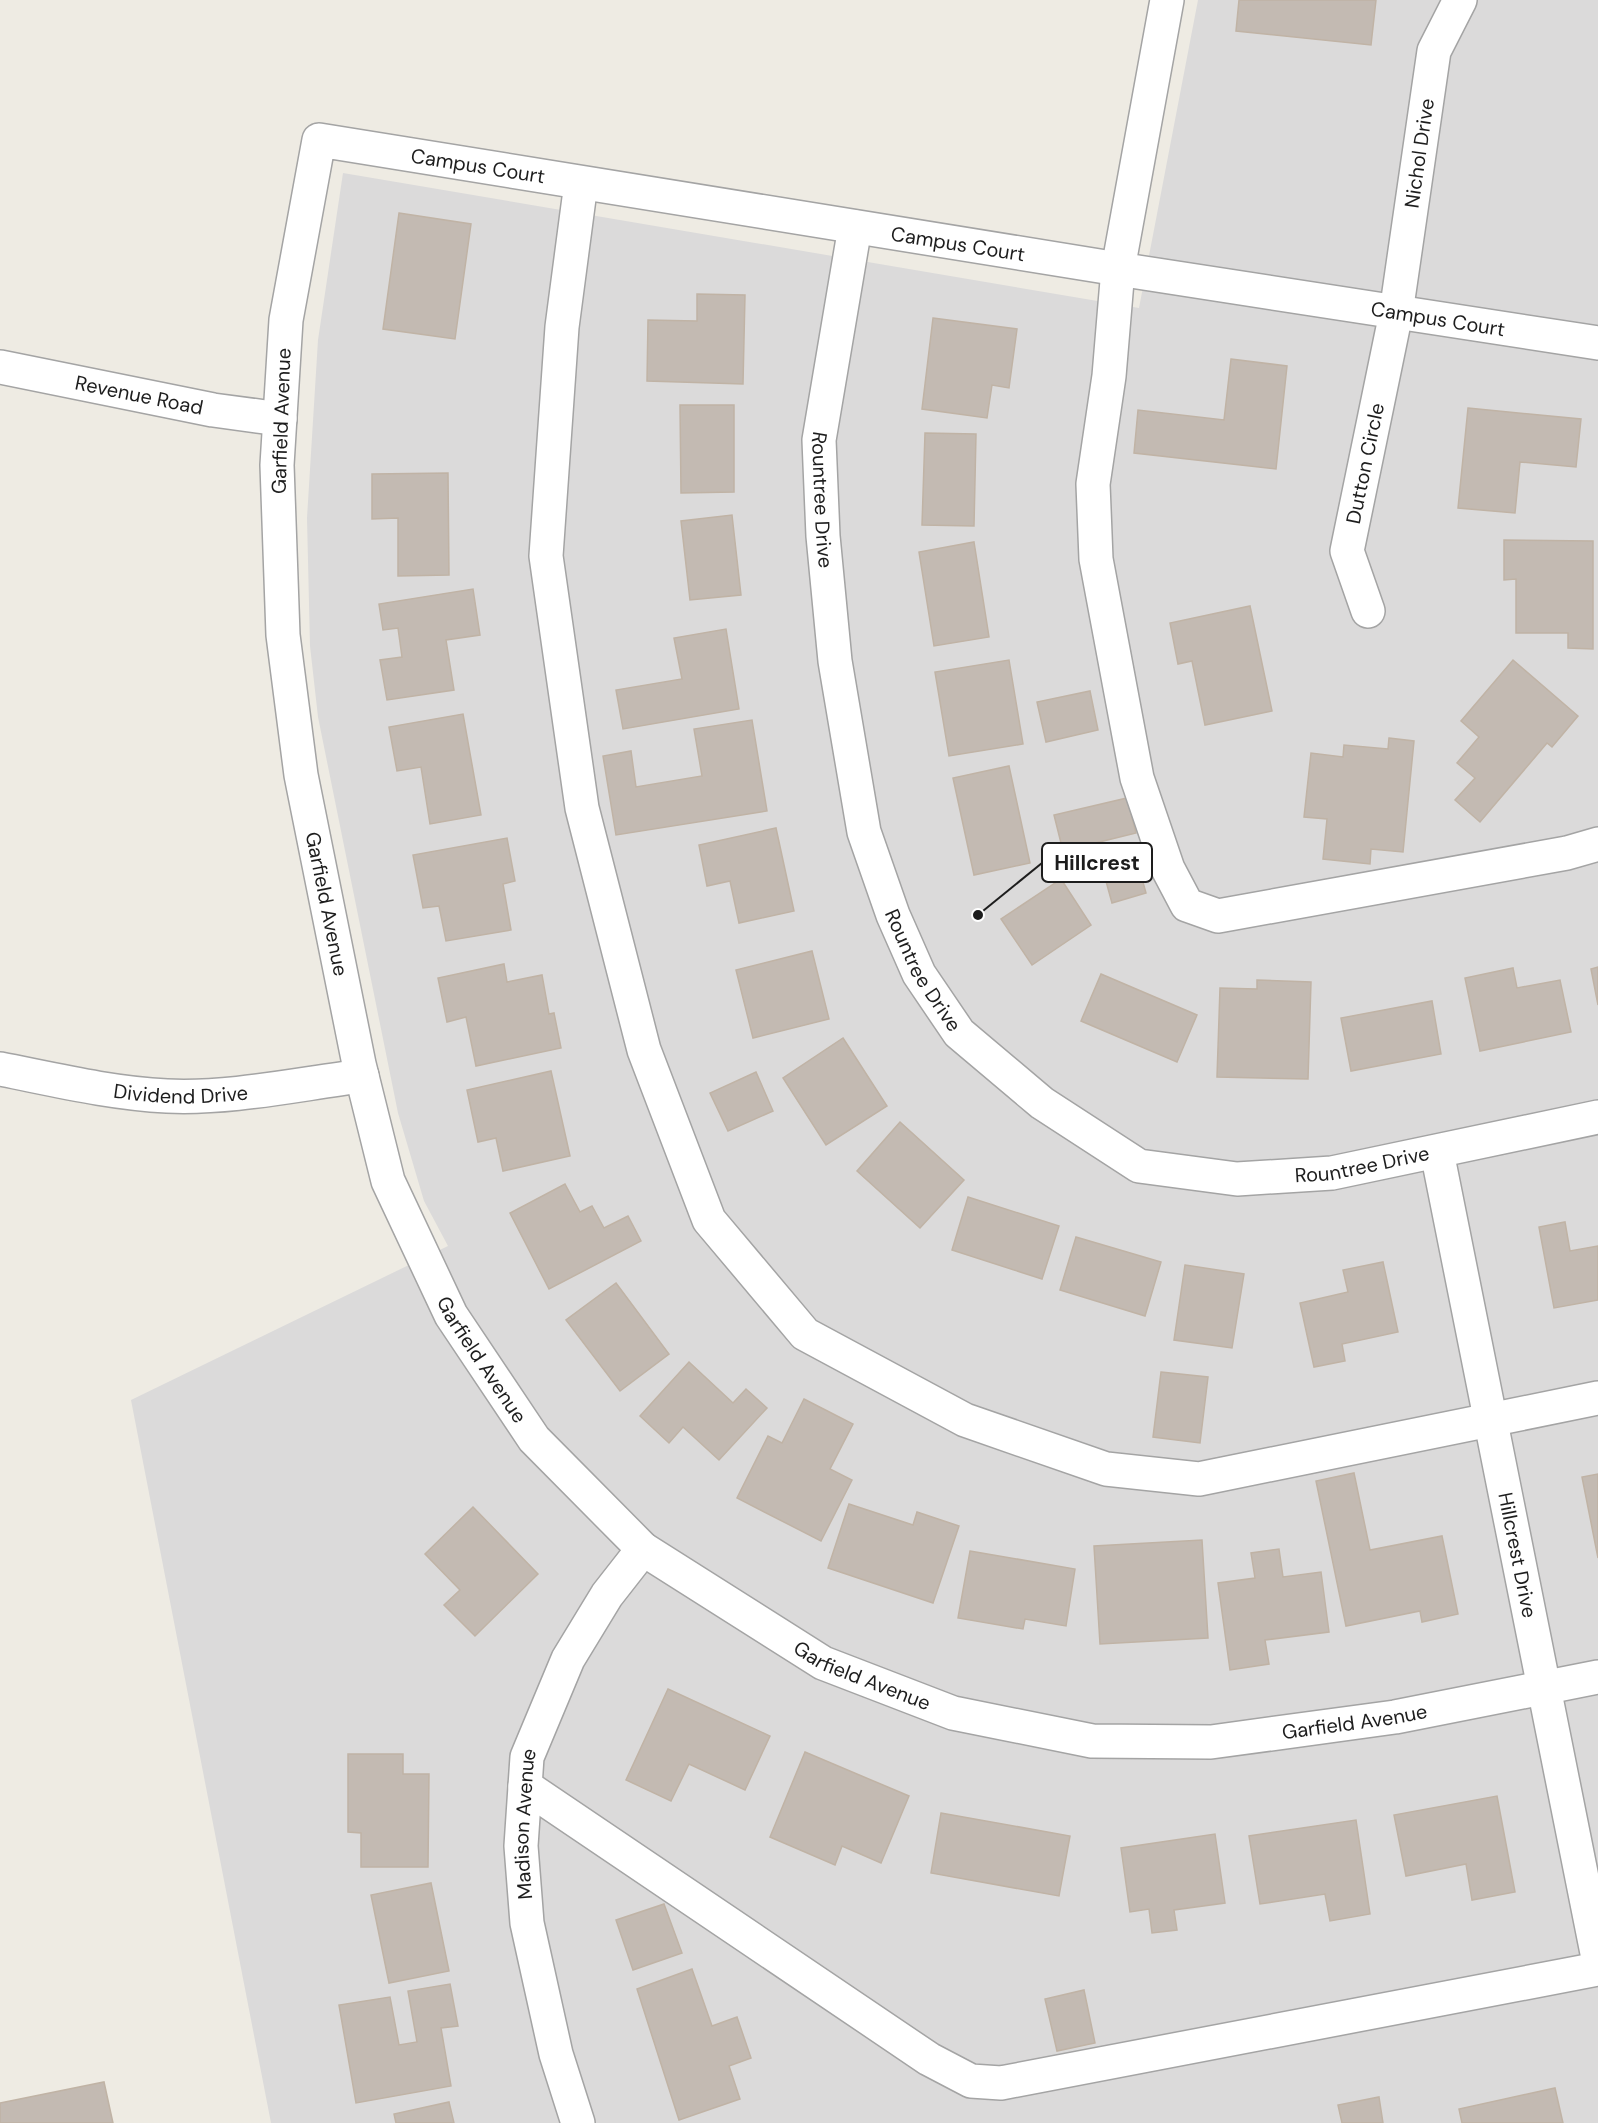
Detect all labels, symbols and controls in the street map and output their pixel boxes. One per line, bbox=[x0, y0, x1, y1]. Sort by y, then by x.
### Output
street label: Nichol Drive bbox=[1398, 97, 1440, 210]
street label: Campus Court bbox=[409, 143, 547, 189]
street label: Campus Court bbox=[889, 221, 1027, 267]
street label: Campus Court bbox=[1369, 296, 1507, 342]
street label: Garfield Avenue bbox=[265, 347, 297, 495]
street label: Revenue Road bbox=[73, 370, 205, 421]
street label: Dutton Circle bbox=[1340, 401, 1390, 526]
street label: Rountree Drive bbox=[806, 430, 839, 569]
street label: Garfield Avenue bbox=[300, 830, 354, 978]
callout: Hillcrest bbox=[1042, 843, 1152, 882]
text: Hillcrest bbox=[1054, 849, 1140, 877]
street label: Rountree Drive bbox=[879, 905, 967, 1037]
street label: Dividend Drive bbox=[112, 1078, 249, 1109]
street label: Rountree Drive bbox=[1294, 1140, 1432, 1188]
street label: Garfield Avenue bbox=[431, 1292, 533, 1428]
street label: Hillcrest Drive bbox=[1492, 1490, 1543, 1620]
street label: Garfield Avenue bbox=[789, 1635, 934, 1716]
street label: Garfield Avenue bbox=[1280, 1698, 1429, 1745]
street label: Madison Avenue bbox=[508, 1744, 542, 1901]

